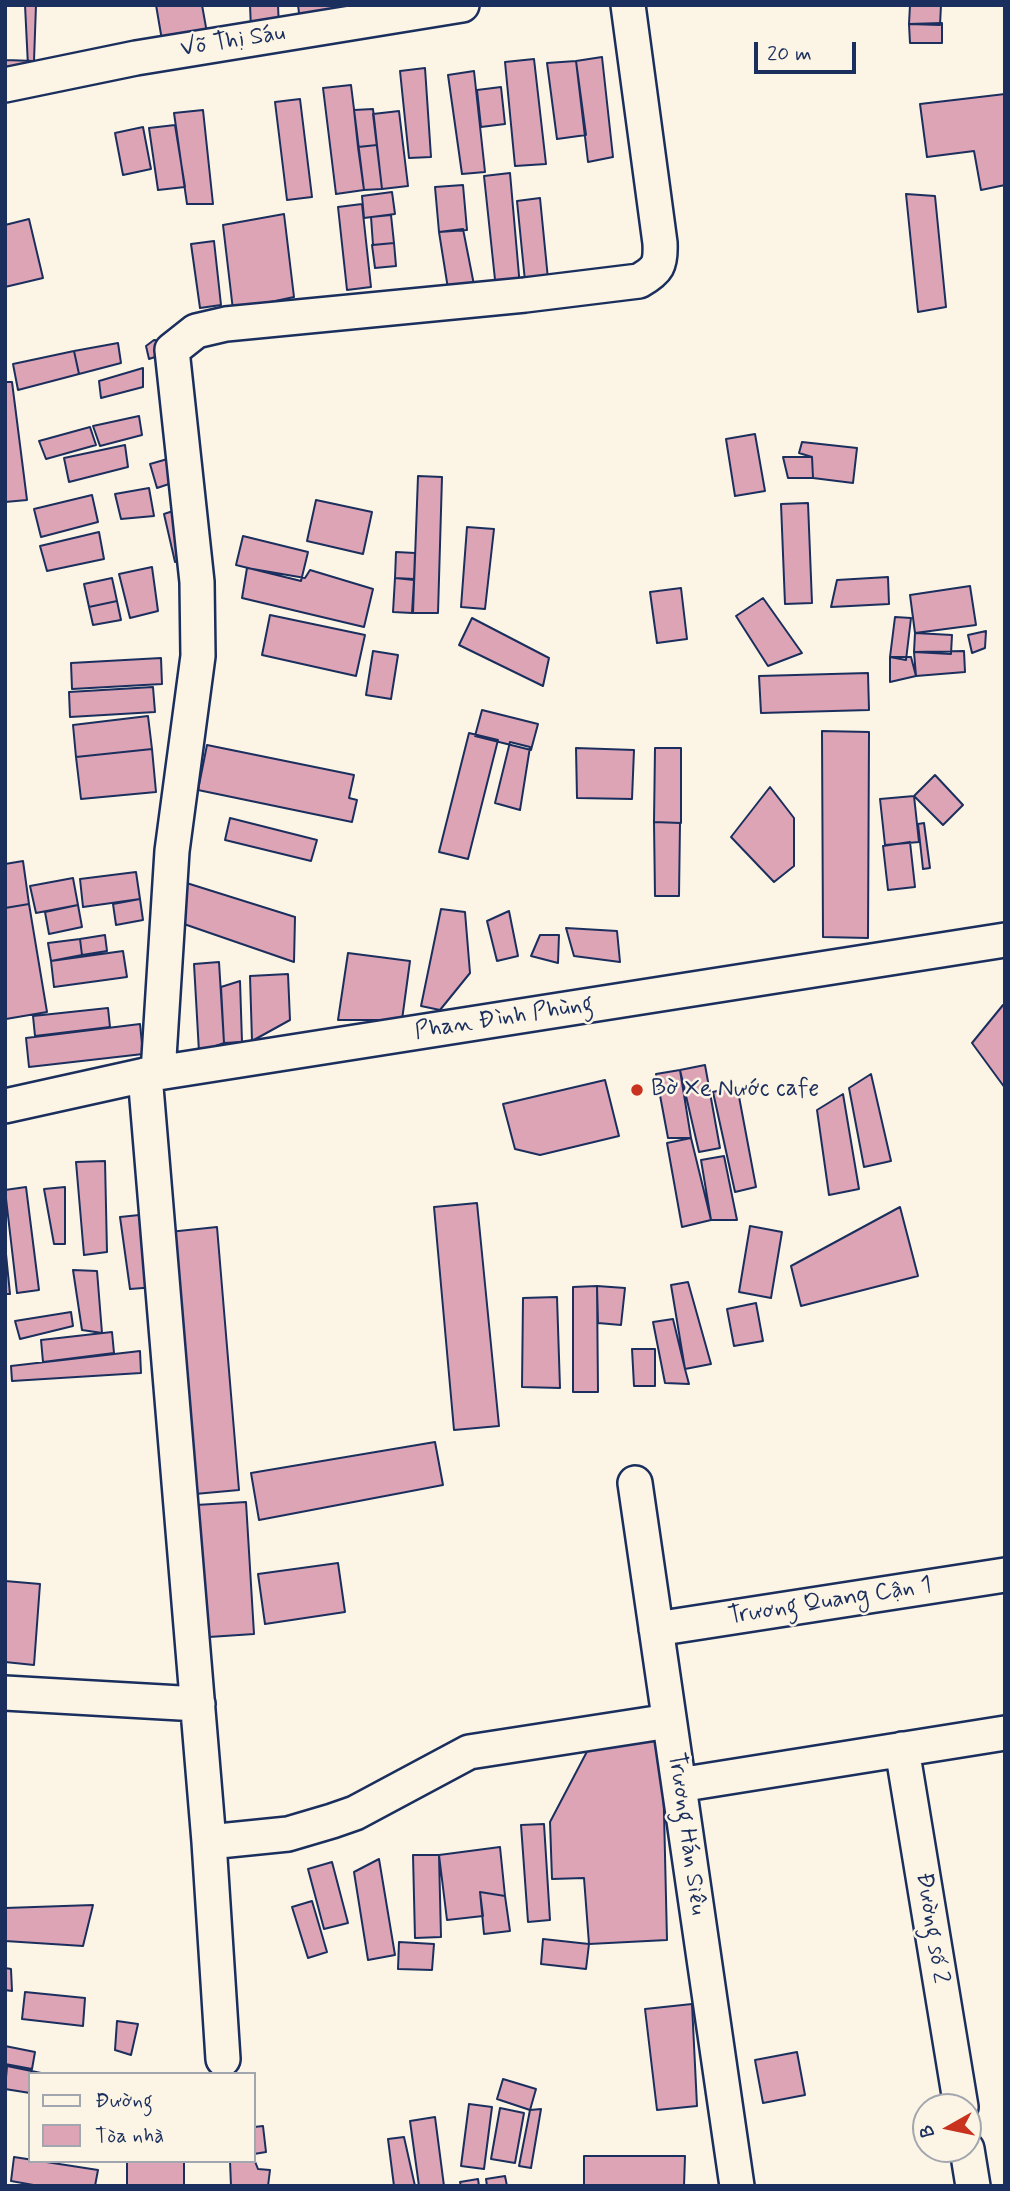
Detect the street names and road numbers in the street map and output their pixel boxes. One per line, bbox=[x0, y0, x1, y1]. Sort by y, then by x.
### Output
street label: Võ Thị Sáu bbox=[179, 20, 287, 64]
street label: Phan Đình Phùng bbox=[413, 991, 595, 1047]
street label: Trương Quang Cận 1 bbox=[726, 1572, 934, 1632]
street label: Trương Hán Siêu bbox=[660, 1751, 712, 1917]
street label: Đường số 2 bbox=[908, 1870, 954, 1986]

